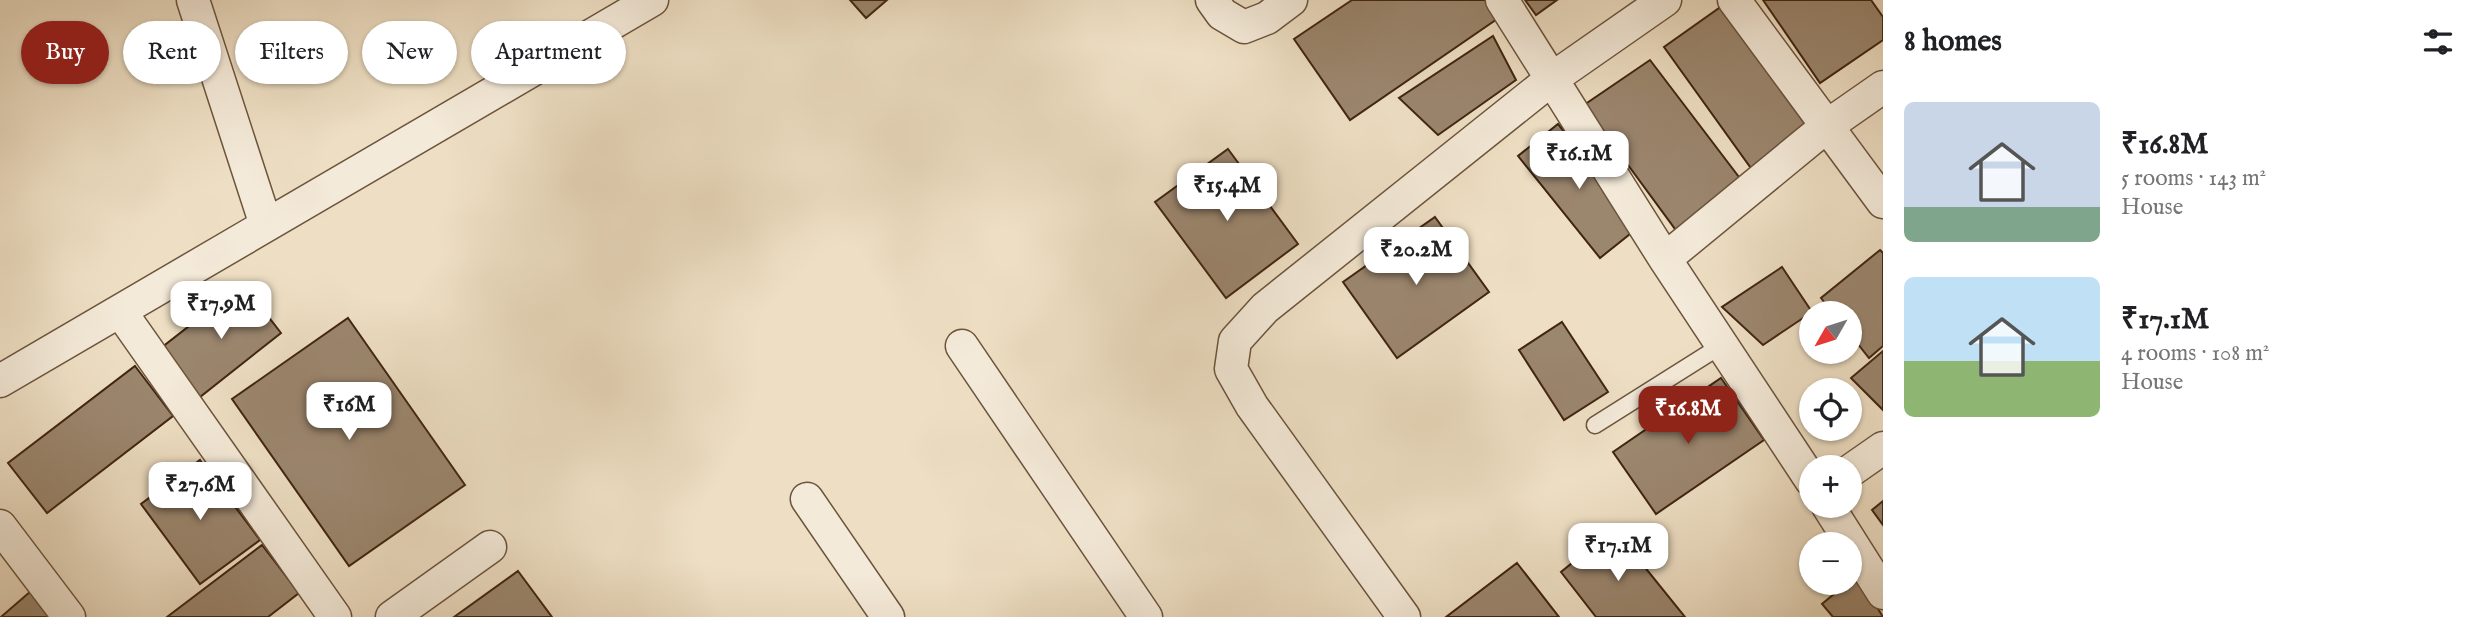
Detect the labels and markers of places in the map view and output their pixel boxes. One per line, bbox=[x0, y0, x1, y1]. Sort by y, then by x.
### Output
pin: ₹16.1M bbox=[1522, 132, 1636, 191]
pin: ₹15.4M bbox=[1170, 164, 1284, 223]
pin: ₹20.2M bbox=[1359, 228, 1473, 287]
pin: ₹17.9M bbox=[164, 282, 278, 341]
pin: ₹16M bbox=[308, 382, 390, 442]
pin: ₹16.8M bbox=[1631, 386, 1745, 446]
pin: ₹27.6M bbox=[143, 462, 257, 522]
pin: ₹17.1M bbox=[1561, 524, 1675, 583]

